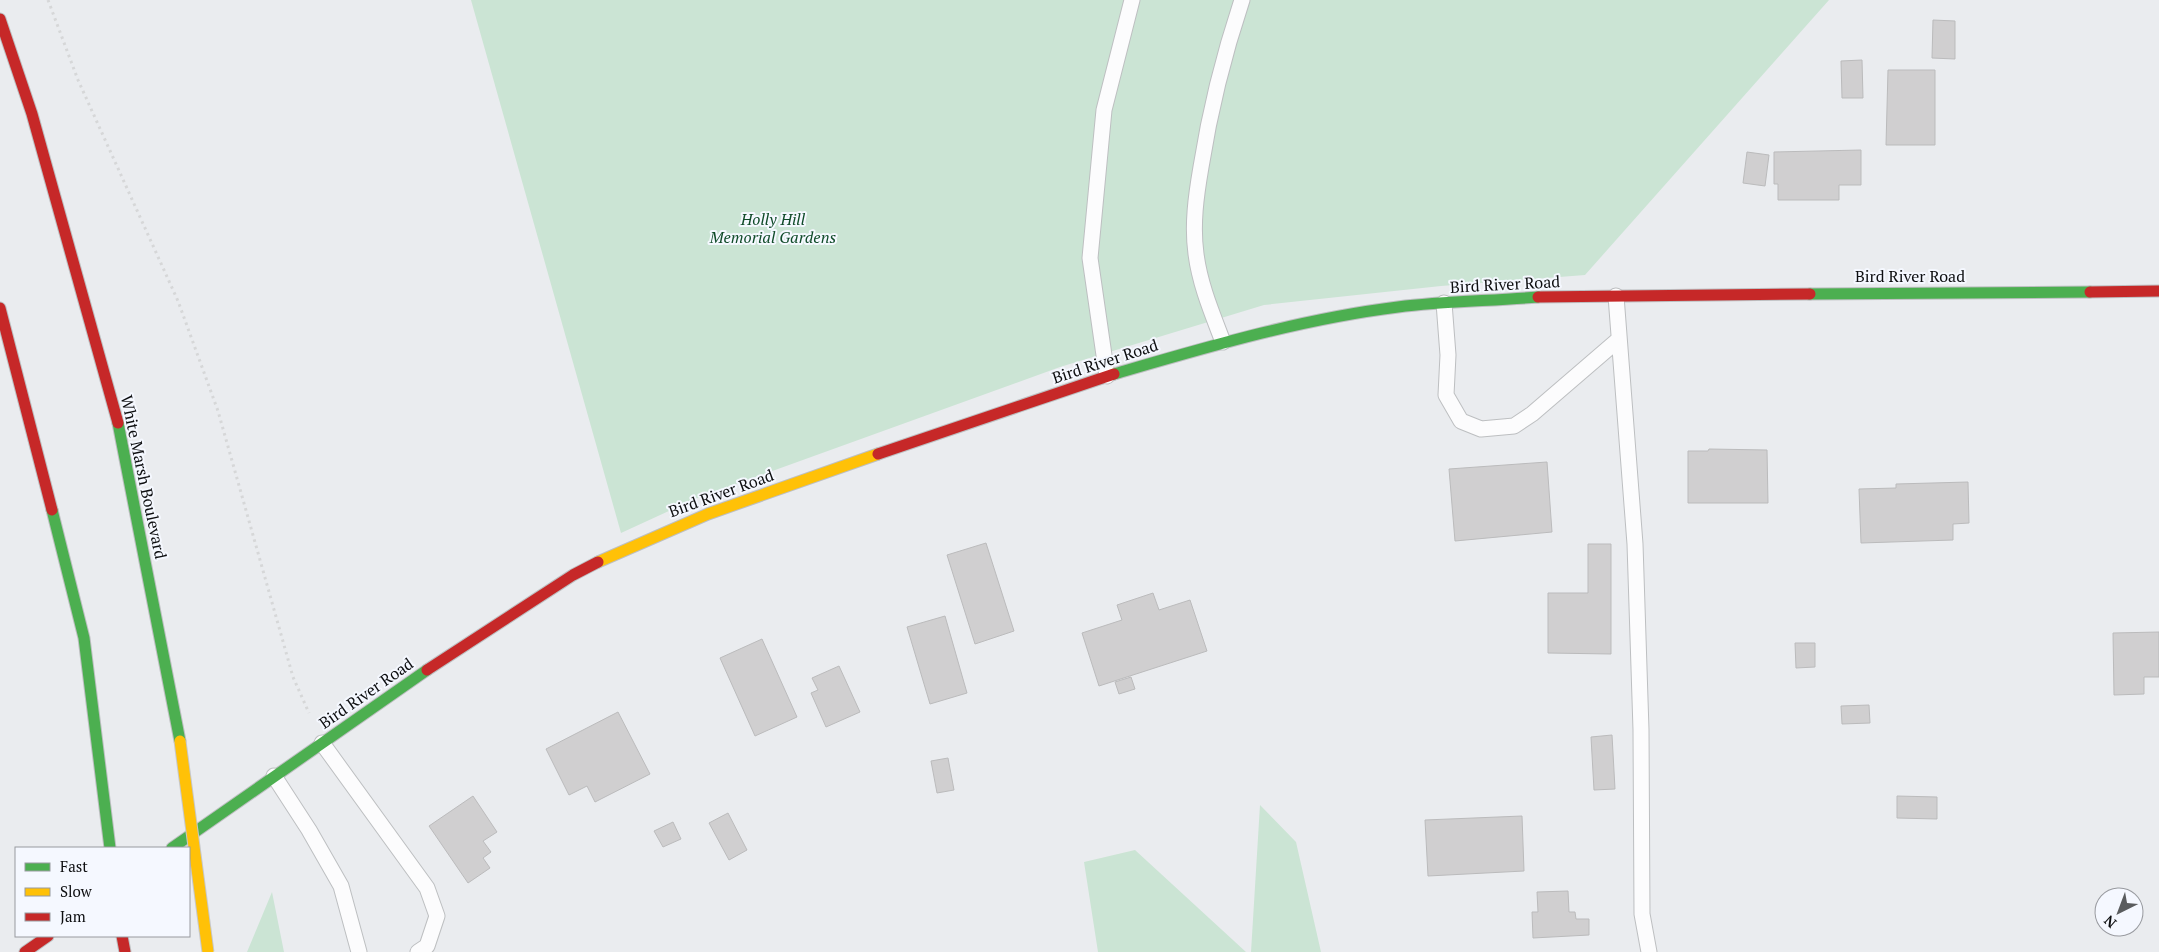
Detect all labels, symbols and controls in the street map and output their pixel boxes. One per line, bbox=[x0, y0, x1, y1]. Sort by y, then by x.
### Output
park label: Holly Hill Memorial Gardens bbox=[709, 208, 836, 248]
street label: Bird River Road bbox=[1855, 265, 1965, 287]
street label: Bird River Road bbox=[1449, 270, 1561, 298]
street label: Bird River Road bbox=[1049, 333, 1161, 388]
street label: White Marsh Boulevard bbox=[116, 393, 172, 561]
street label: Bird River Road bbox=[665, 464, 777, 522]
street label: Bird River Road bbox=[315, 652, 418, 734]
legend bbox=[15, 847, 190, 937]
text: Fast bbox=[60, 856, 88, 876]
text: Slow bbox=[60, 881, 93, 901]
north arrow bbox=[2094, 887, 2144, 937]
text: Jam bbox=[60, 906, 86, 926]
text: N bbox=[2099, 911, 2120, 933]

